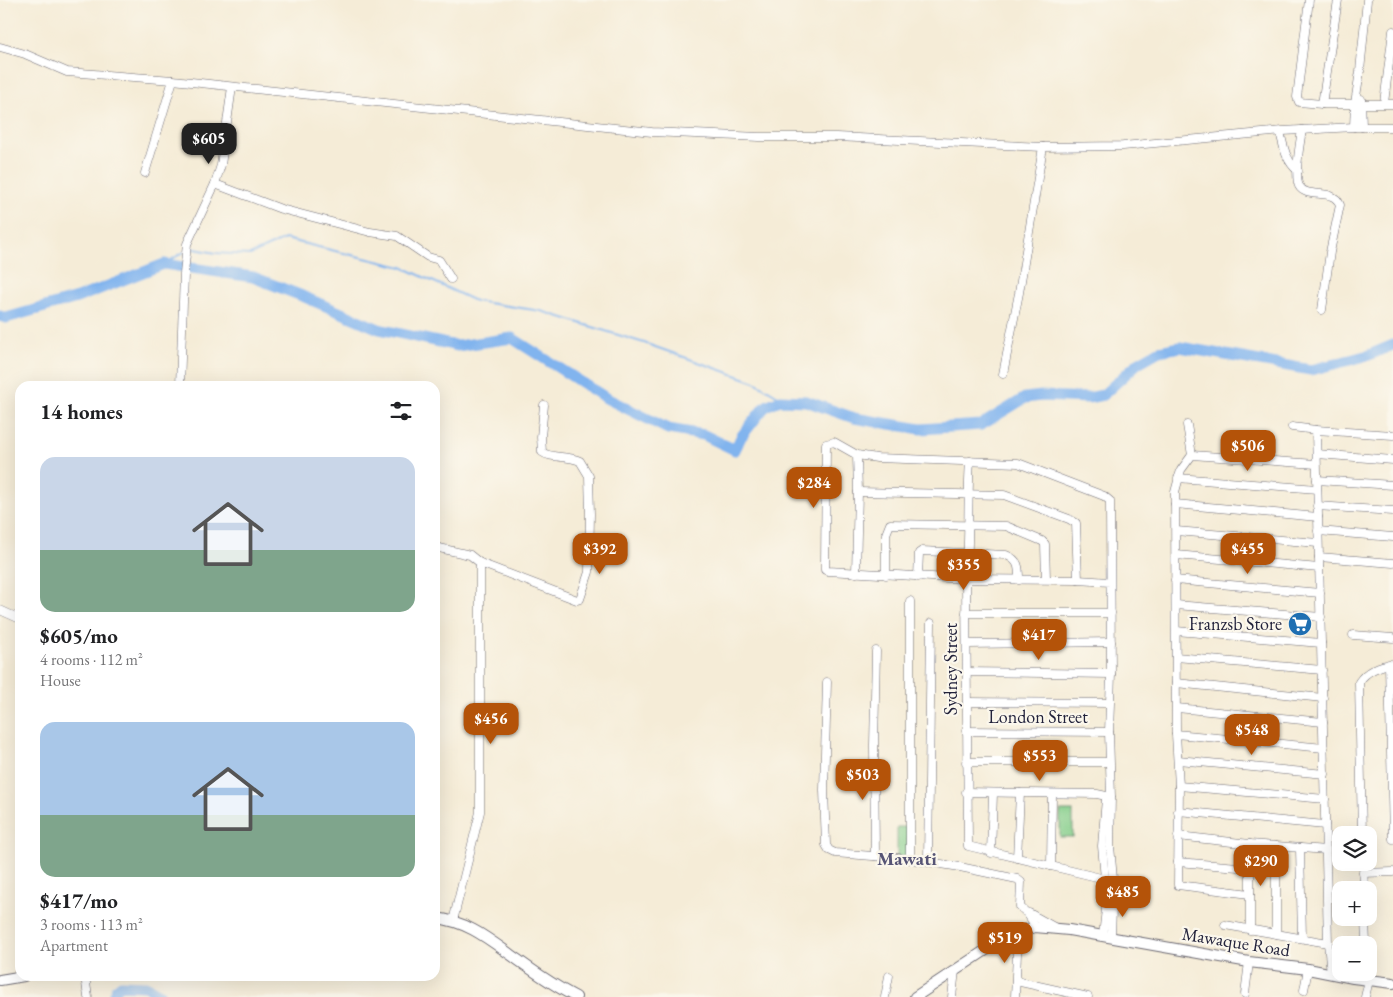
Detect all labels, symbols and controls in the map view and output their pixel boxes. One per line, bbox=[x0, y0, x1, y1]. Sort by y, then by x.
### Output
pin: $605 bbox=[179, 122, 239, 165]
text: $605 bbox=[193, 128, 225, 149]
icon: filters bbox=[387, 397, 415, 425]
text: 14 homes bbox=[40, 398, 123, 425]
pin: $506 bbox=[1218, 430, 1278, 472]
text: $506 bbox=[1232, 435, 1264, 456]
pin: $284 bbox=[784, 466, 844, 509]
text: $284 bbox=[798, 472, 830, 493]
icon: home bbox=[183, 489, 273, 579]
pin: $392 bbox=[570, 532, 630, 575]
pin: $455 bbox=[1218, 532, 1278, 575]
text: $392 bbox=[584, 538, 616, 559]
text: $455 bbox=[1232, 538, 1264, 559]
pin: $355 bbox=[934, 548, 994, 591]
text: $355 bbox=[948, 554, 980, 575]
supermarket icon: Franzsb Store bbox=[1287, 611, 1313, 637]
place label: Franzsb Store bbox=[1189, 612, 1282, 635]
pin: $417 bbox=[1009, 618, 1069, 661]
text: $605/mo bbox=[40, 622, 118, 649]
street label: Sydney Street bbox=[939, 622, 962, 715]
text: $417 bbox=[1023, 624, 1055, 645]
text: 4 rooms · 112 m² bbox=[40, 649, 143, 670]
text: House bbox=[40, 670, 81, 691]
pin: $456 bbox=[461, 702, 521, 745]
street label: London Street bbox=[988, 705, 1088, 728]
text: $456 bbox=[475, 708, 507, 729]
pin: $548 bbox=[1222, 714, 1282, 756]
text: $548 bbox=[1236, 719, 1268, 740]
pin: $553 bbox=[1010, 740, 1070, 782]
text: $553 bbox=[1024, 745, 1056, 766]
icon: home bbox=[183, 754, 273, 844]
pin: $503 bbox=[833, 758, 893, 801]
text: $503 bbox=[847, 764, 879, 785]
map controls bbox=[1332, 826, 1377, 981]
button: layers bbox=[1332, 826, 1377, 871]
pin: $290 bbox=[1231, 844, 1291, 887]
district label: Mawati bbox=[877, 846, 937, 871]
text: $290 bbox=[1245, 850, 1277, 871]
pin: $485 bbox=[1093, 876, 1153, 918]
text: $485 bbox=[1107, 881, 1139, 902]
button: + bbox=[1332, 881, 1377, 926]
text: $417/mo bbox=[40, 887, 118, 914]
text: 3 rooms · 113 m² bbox=[40, 914, 143, 935]
pin: $519 bbox=[975, 922, 1035, 964]
street label: Mawaque Road bbox=[1180, 922, 1293, 962]
text: $519 bbox=[989, 927, 1021, 948]
text: Apartment bbox=[40, 935, 108, 956]
button: − bbox=[1332, 936, 1377, 981]

